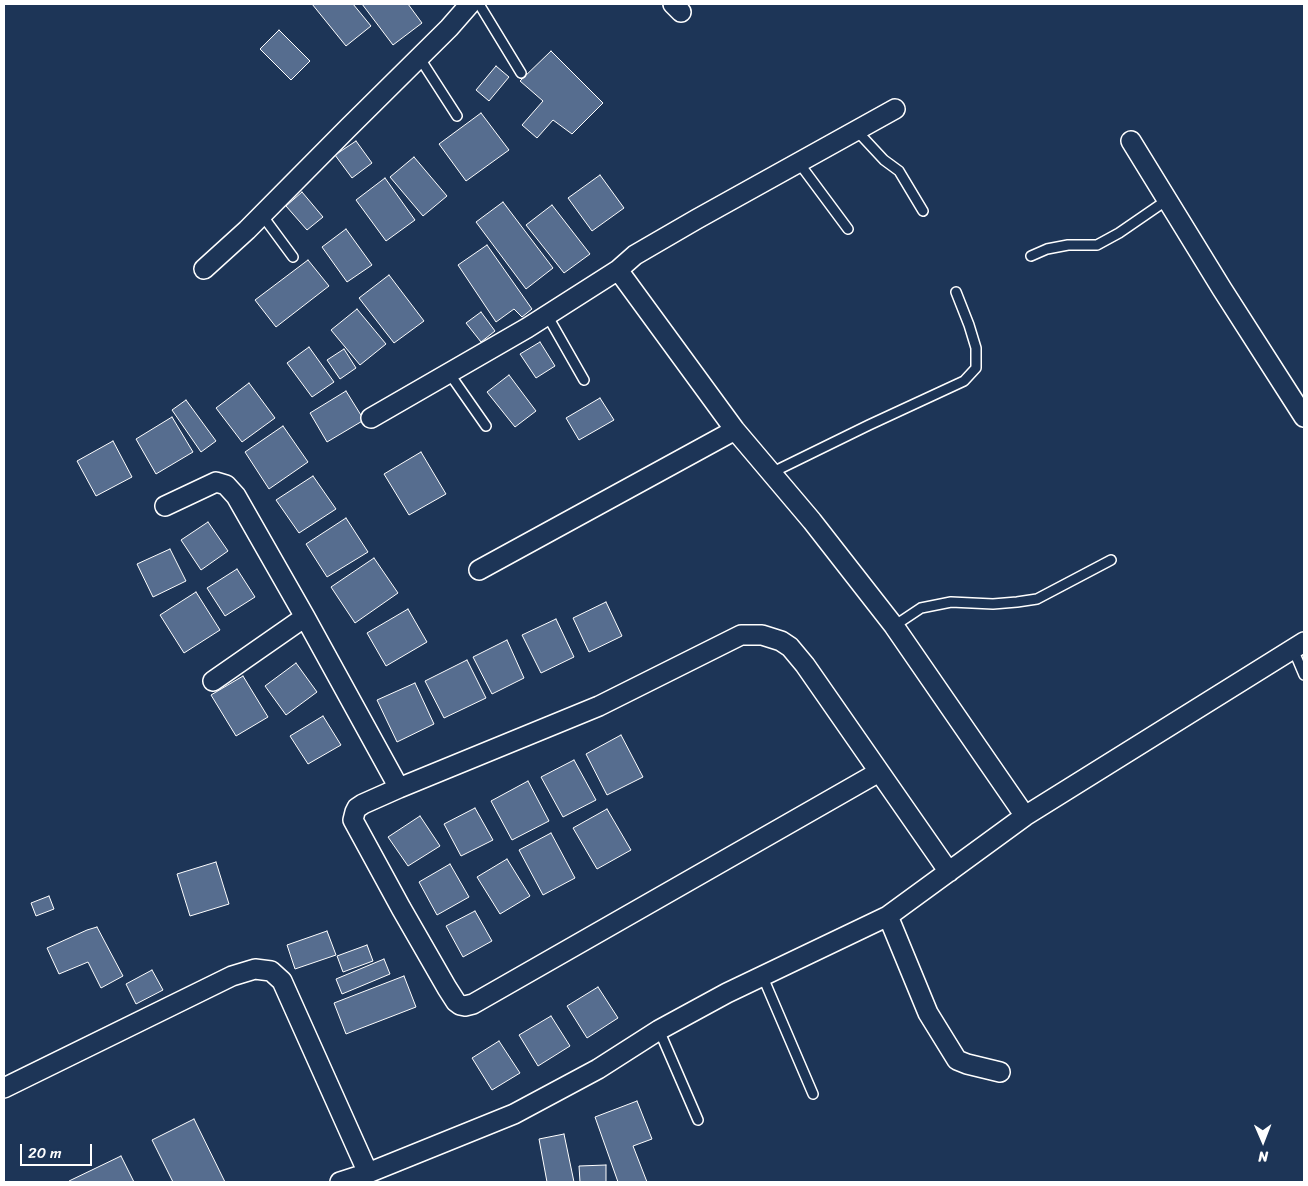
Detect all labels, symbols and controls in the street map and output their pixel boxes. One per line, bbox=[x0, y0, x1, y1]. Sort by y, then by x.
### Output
north arrow bbox=[1238, 1116, 1288, 1166]
scale bar bbox=[22, 1134, 95, 1166]
text: 20 m bbox=[28, 1140, 62, 1166]
text: N bbox=[1258, 1144, 1268, 1169]

